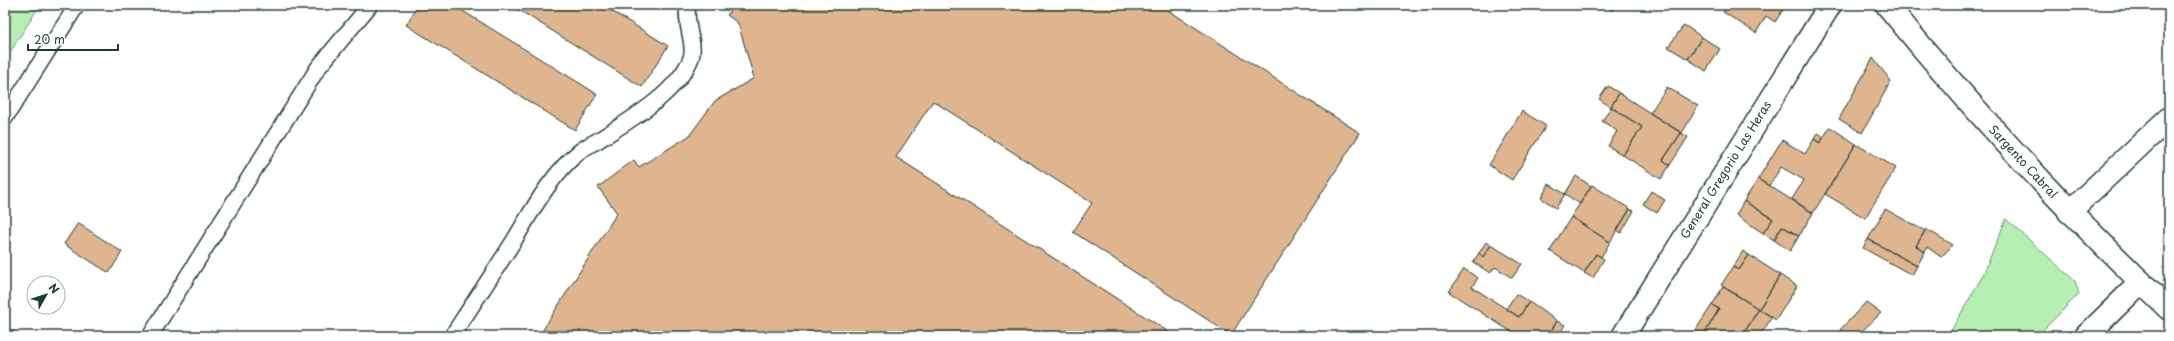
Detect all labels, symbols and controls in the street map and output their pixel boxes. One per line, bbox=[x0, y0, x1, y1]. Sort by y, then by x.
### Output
scale bar bbox=[28, 26, 118, 52]
text: 20 m bbox=[34, 30, 65, 48]
street label: General Gregorio Las Heras bbox=[1675, 97, 1775, 242]
street label: Sargento Cabral bbox=[1985, 121, 2062, 202]
north arrow bbox=[26, 275, 66, 315]
text: N bbox=[45, 280, 64, 297]

